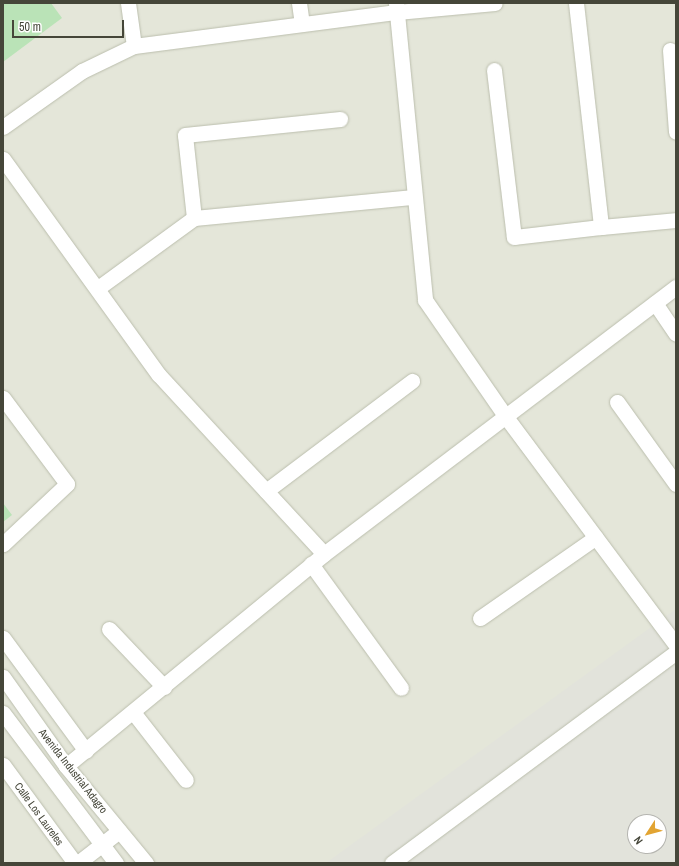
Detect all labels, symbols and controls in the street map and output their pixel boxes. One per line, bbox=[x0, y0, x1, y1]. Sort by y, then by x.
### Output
scale bar bbox=[14, 12, 126, 38]
text: 50 m bbox=[19, 19, 41, 35]
street label: Avenida Industrial Adagro bbox=[36, 726, 110, 816]
street label: Calle Los Laureles bbox=[12, 780, 66, 848]
north arrow bbox=[627, 814, 667, 854]
text: N bbox=[631, 834, 646, 847]

